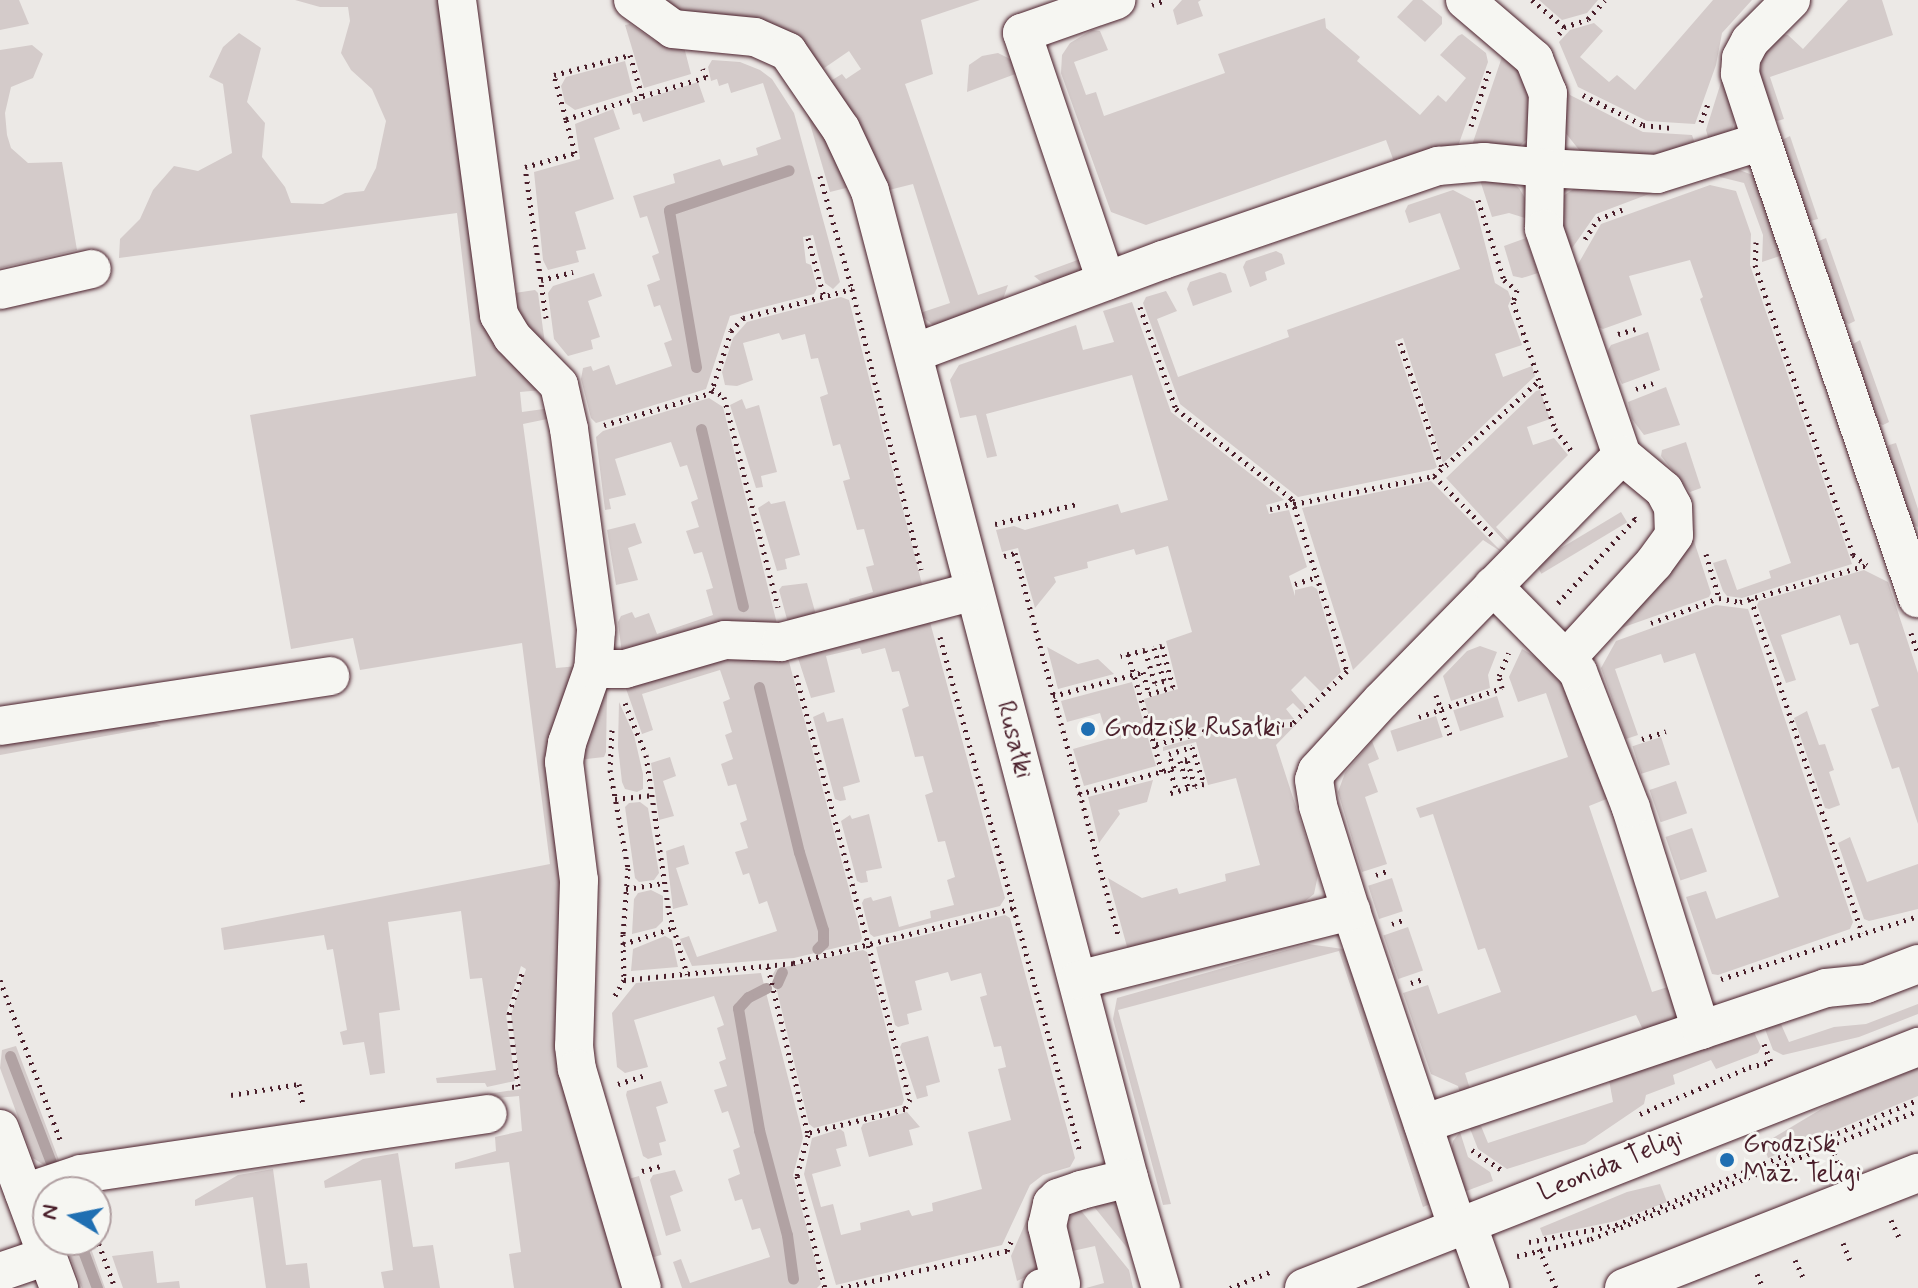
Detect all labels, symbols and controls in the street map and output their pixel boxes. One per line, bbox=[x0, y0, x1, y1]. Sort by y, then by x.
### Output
street label: Rusałki bbox=[988, 698, 1038, 782]
place label: Grodzisk Rusałki bbox=[1104, 713, 1283, 745]
marker: Grodzisk Rusałki bbox=[1079, 720, 1097, 738]
street label: Leonida Teligi bbox=[1536, 1124, 1686, 1208]
place label: Grodzisk Maz. Teligi bbox=[1743, 1129, 1861, 1190]
marker: Grodzisk Maz. Teligi bbox=[1718, 1151, 1736, 1169]
north arrow bbox=[32, 1176, 112, 1256]
text: N bbox=[35, 1203, 65, 1222]

